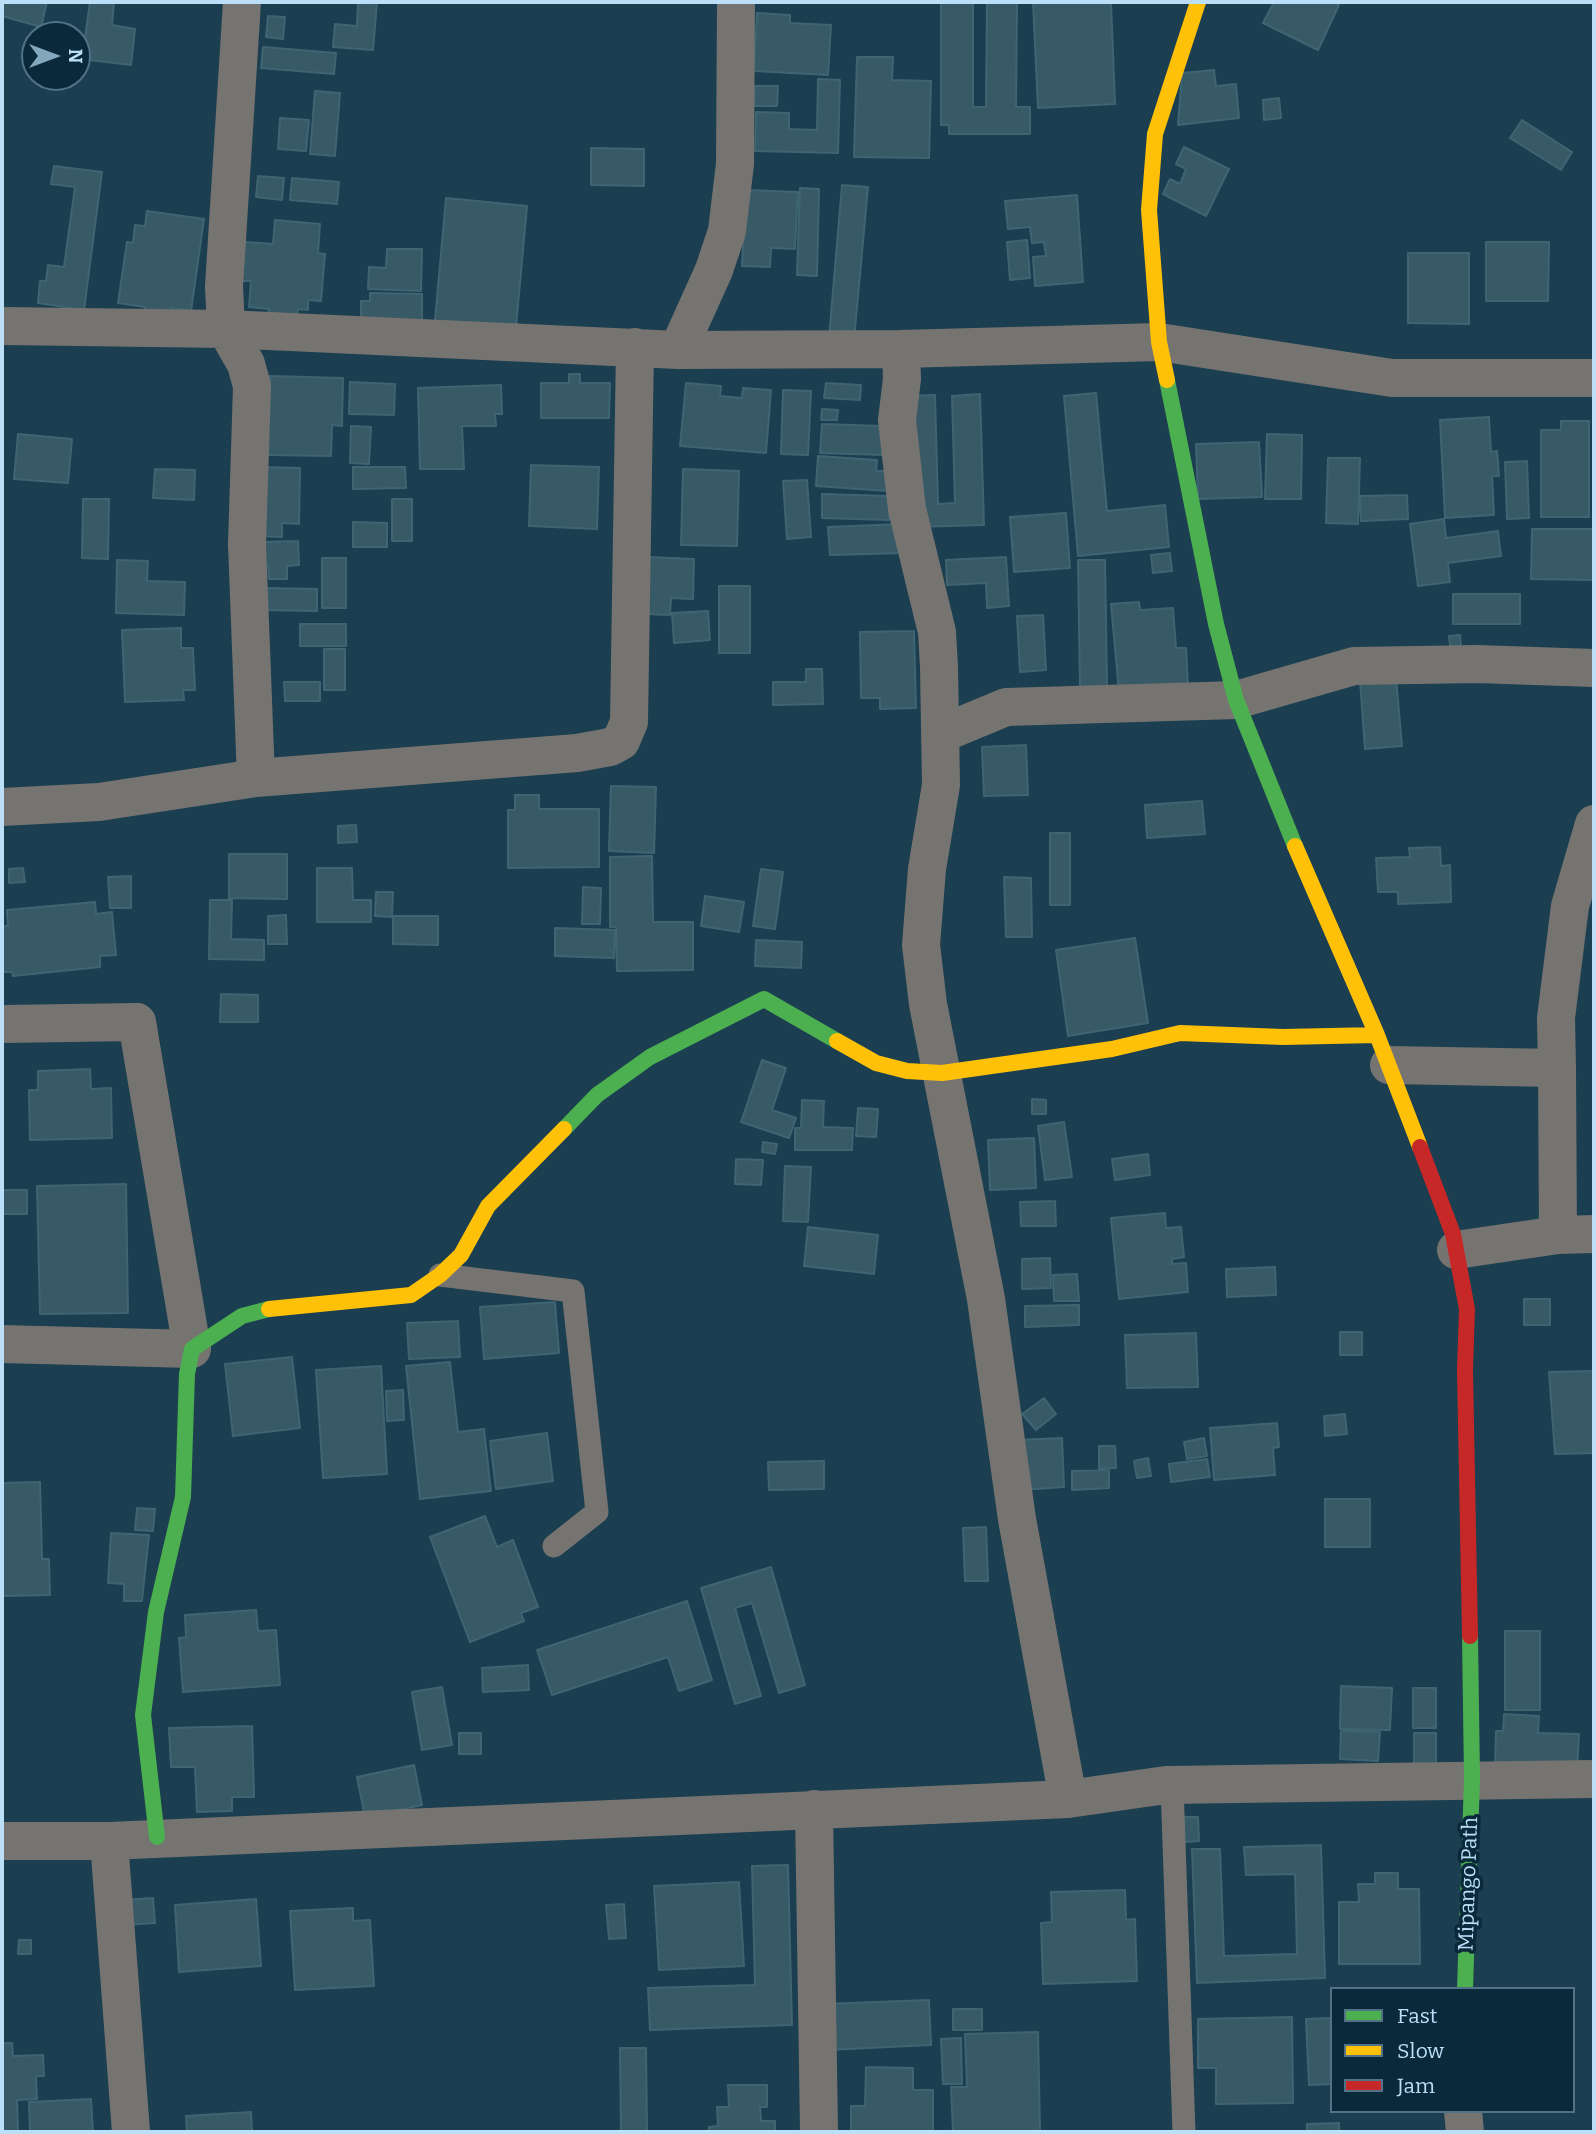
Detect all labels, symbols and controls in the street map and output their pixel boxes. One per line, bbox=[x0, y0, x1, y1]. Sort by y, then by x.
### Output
north arrow bbox=[21, 21, 91, 91]
text: N bbox=[64, 49, 87, 63]
street label: Mipango Path bbox=[1454, 1817, 1484, 1951]
legend bbox=[1330, 1987, 1575, 2113]
text: Fast bbox=[1397, 2003, 1437, 2029]
text: Slow bbox=[1397, 2038, 1444, 2064]
text: Jam bbox=[1397, 2073, 1435, 2099]

